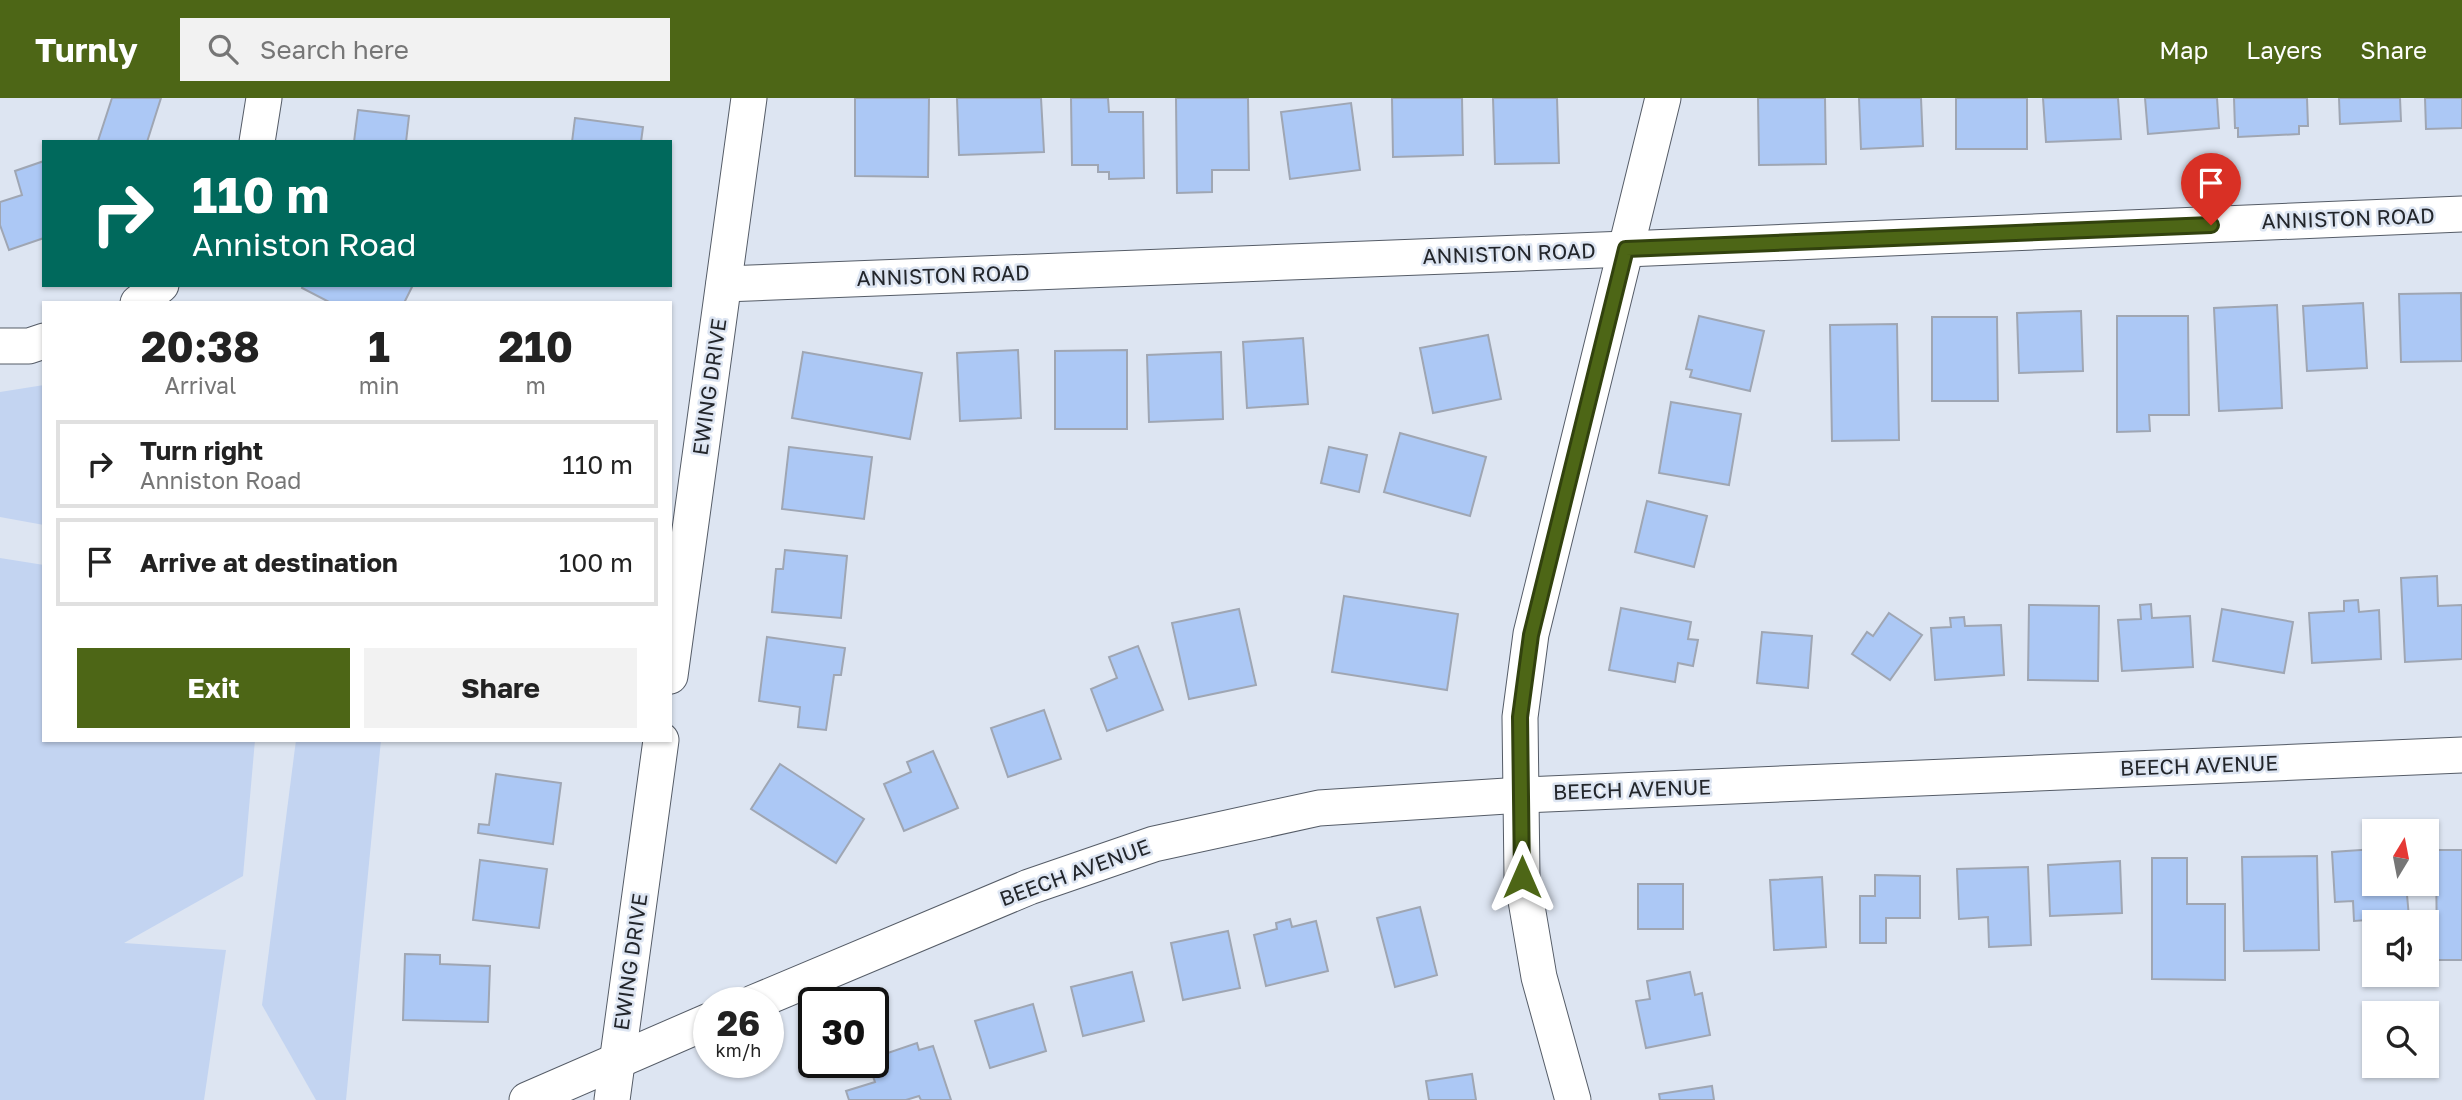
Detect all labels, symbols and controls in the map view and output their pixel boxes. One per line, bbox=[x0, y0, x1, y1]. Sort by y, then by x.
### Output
search box bbox=[180, 18, 670, 81]
text: Turnly bbox=[35, 30, 138, 69]
icon: search bbox=[204, 30, 242, 68]
text: Search here bbox=[260, 34, 409, 65]
text: Map bbox=[2159, 35, 2208, 64]
text: Layers bbox=[2246, 35, 2322, 64]
text: Share bbox=[2360, 35, 2427, 64]
pin bbox=[2181, 153, 2241, 225]
icon: arrive bbox=[2192, 164, 2230, 202]
text: 110 m bbox=[192, 165, 329, 224]
icon: right bbox=[77, 168, 168, 259]
street label: ANNISTON ROAD bbox=[2261, 202, 2435, 234]
text: Anniston Road bbox=[192, 225, 416, 263]
street label: ANNISTON ROAD bbox=[1422, 237, 1596, 269]
street label: ANNISTON ROAD bbox=[856, 259, 1030, 291]
street label: EWING DRIVE bbox=[687, 317, 731, 457]
text: 20:38 bbox=[141, 321, 260, 371]
text: 1 bbox=[368, 321, 390, 371]
text: 210 bbox=[498, 321, 573, 371]
text: Arrival bbox=[164, 371, 236, 399]
text: min bbox=[359, 371, 399, 399]
text: m bbox=[526, 371, 546, 399]
text: Turn right bbox=[140, 435, 263, 466]
icon: right bbox=[81, 445, 119, 483]
text: 110 m bbox=[562, 449, 633, 480]
text: Anniston Road bbox=[140, 466, 301, 494]
icon: arrive bbox=[81, 543, 119, 581]
text: Arrive at destination bbox=[140, 547, 398, 578]
text: 100 m bbox=[559, 547, 633, 578]
button: Exit bbox=[77, 648, 350, 728]
button: Share bbox=[364, 648, 637, 728]
street label: BEECH AVENUE bbox=[2119, 749, 2278, 781]
street label: BEECH AVENUE bbox=[1552, 773, 1711, 805]
north arrow bbox=[2362, 819, 2440, 896]
map controls bbox=[2362, 819, 2439, 1078]
street label: BEECH AVENUE bbox=[996, 833, 1153, 911]
position arrow bbox=[1485, 840, 1559, 914]
street label: EWING DRIVE bbox=[608, 892, 652, 1032]
button: sound bbox=[2362, 910, 2439, 987]
speed limit sign: 30 bbox=[798, 987, 889, 1078]
button: search bbox=[2362, 1001, 2439, 1078]
text: 26 bbox=[717, 1002, 760, 1044]
text: km/h bbox=[716, 1039, 761, 1061]

